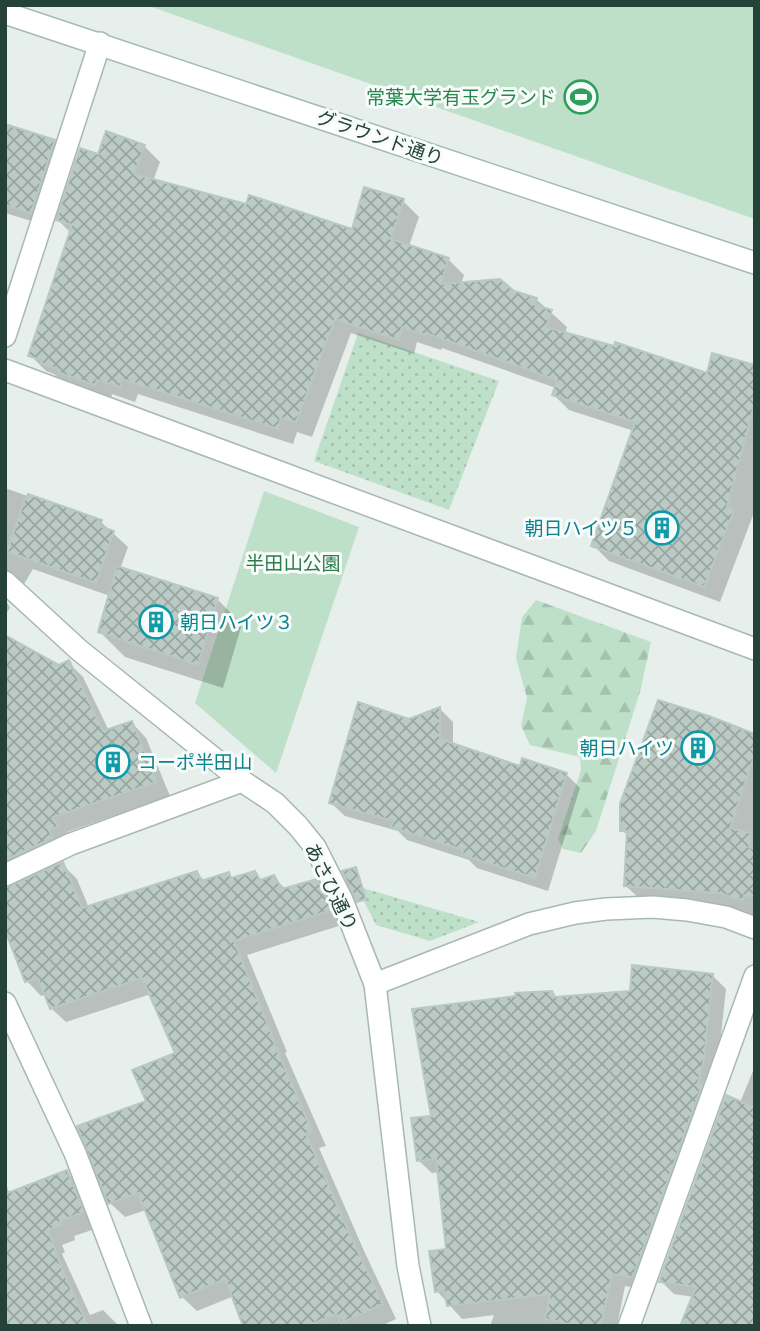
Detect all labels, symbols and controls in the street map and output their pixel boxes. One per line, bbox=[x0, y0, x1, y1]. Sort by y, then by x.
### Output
sports icon: 常葉大学有玉グランド bbox=[562, 78, 600, 116]
place label: 常葉大学有玉グランド bbox=[366, 86, 556, 109]
street label: グラウンド通り bbox=[313, 105, 447, 171]
building icon: 朝日ハイツ５ bbox=[643, 509, 681, 547]
place label: 朝日ハイツ５ bbox=[524, 517, 638, 540]
park label: 半田山公園 bbox=[245, 552, 341, 575]
building icon: 朝日ハイツ３ bbox=[137, 603, 175, 641]
place label: 朝日ハイツ３ bbox=[180, 611, 294, 634]
building icon: 朝日ハイツ bbox=[679, 729, 717, 767]
place label: 朝日ハイツ bbox=[579, 737, 674, 760]
building icon: コーポ半田山 bbox=[94, 743, 132, 781]
place label: コーポ半田山 bbox=[138, 751, 252, 774]
street label: あさひ通り bbox=[300, 839, 362, 935]

